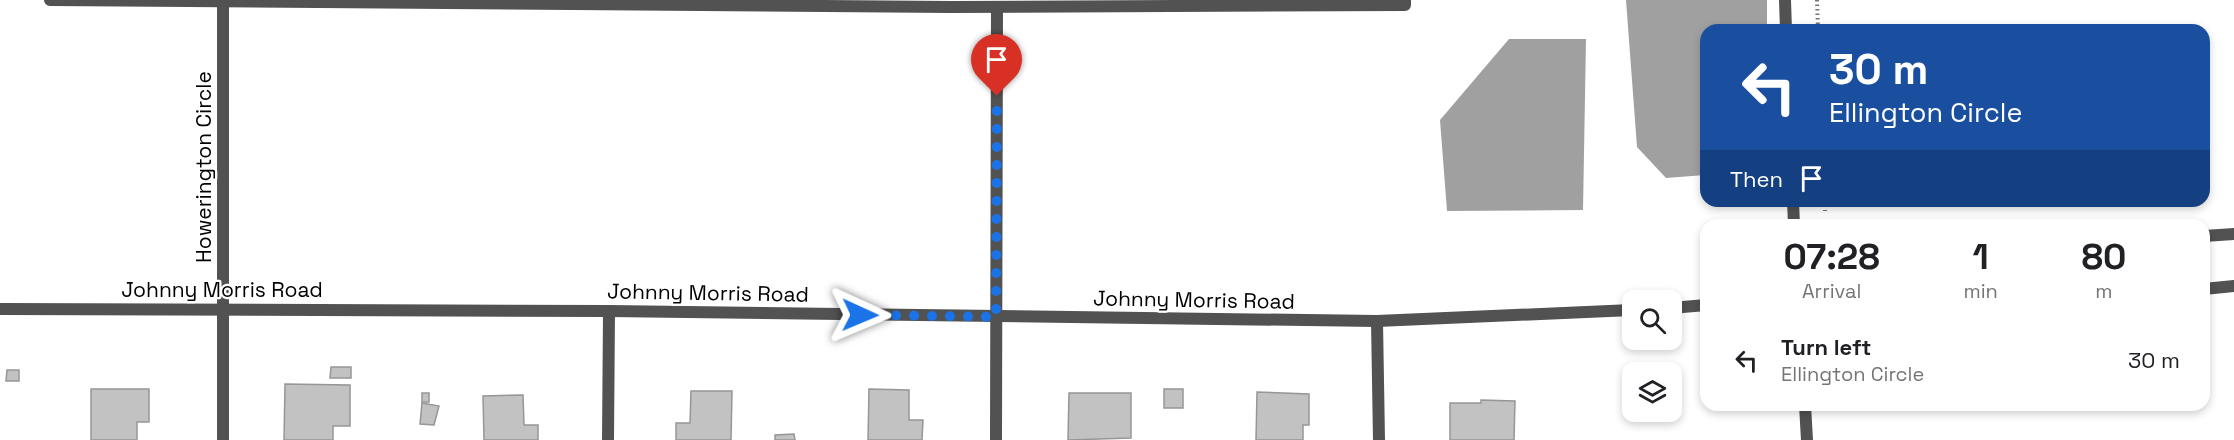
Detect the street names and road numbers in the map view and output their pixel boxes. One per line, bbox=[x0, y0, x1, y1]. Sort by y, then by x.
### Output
street label: Howerington Circle bbox=[190, 71, 217, 263]
street label: Johnny Morris Road bbox=[121, 276, 323, 303]
street label: Johnny Morris Road bbox=[607, 277, 809, 308]
street label: Johnny Morris Road bbox=[1093, 284, 1295, 315]

